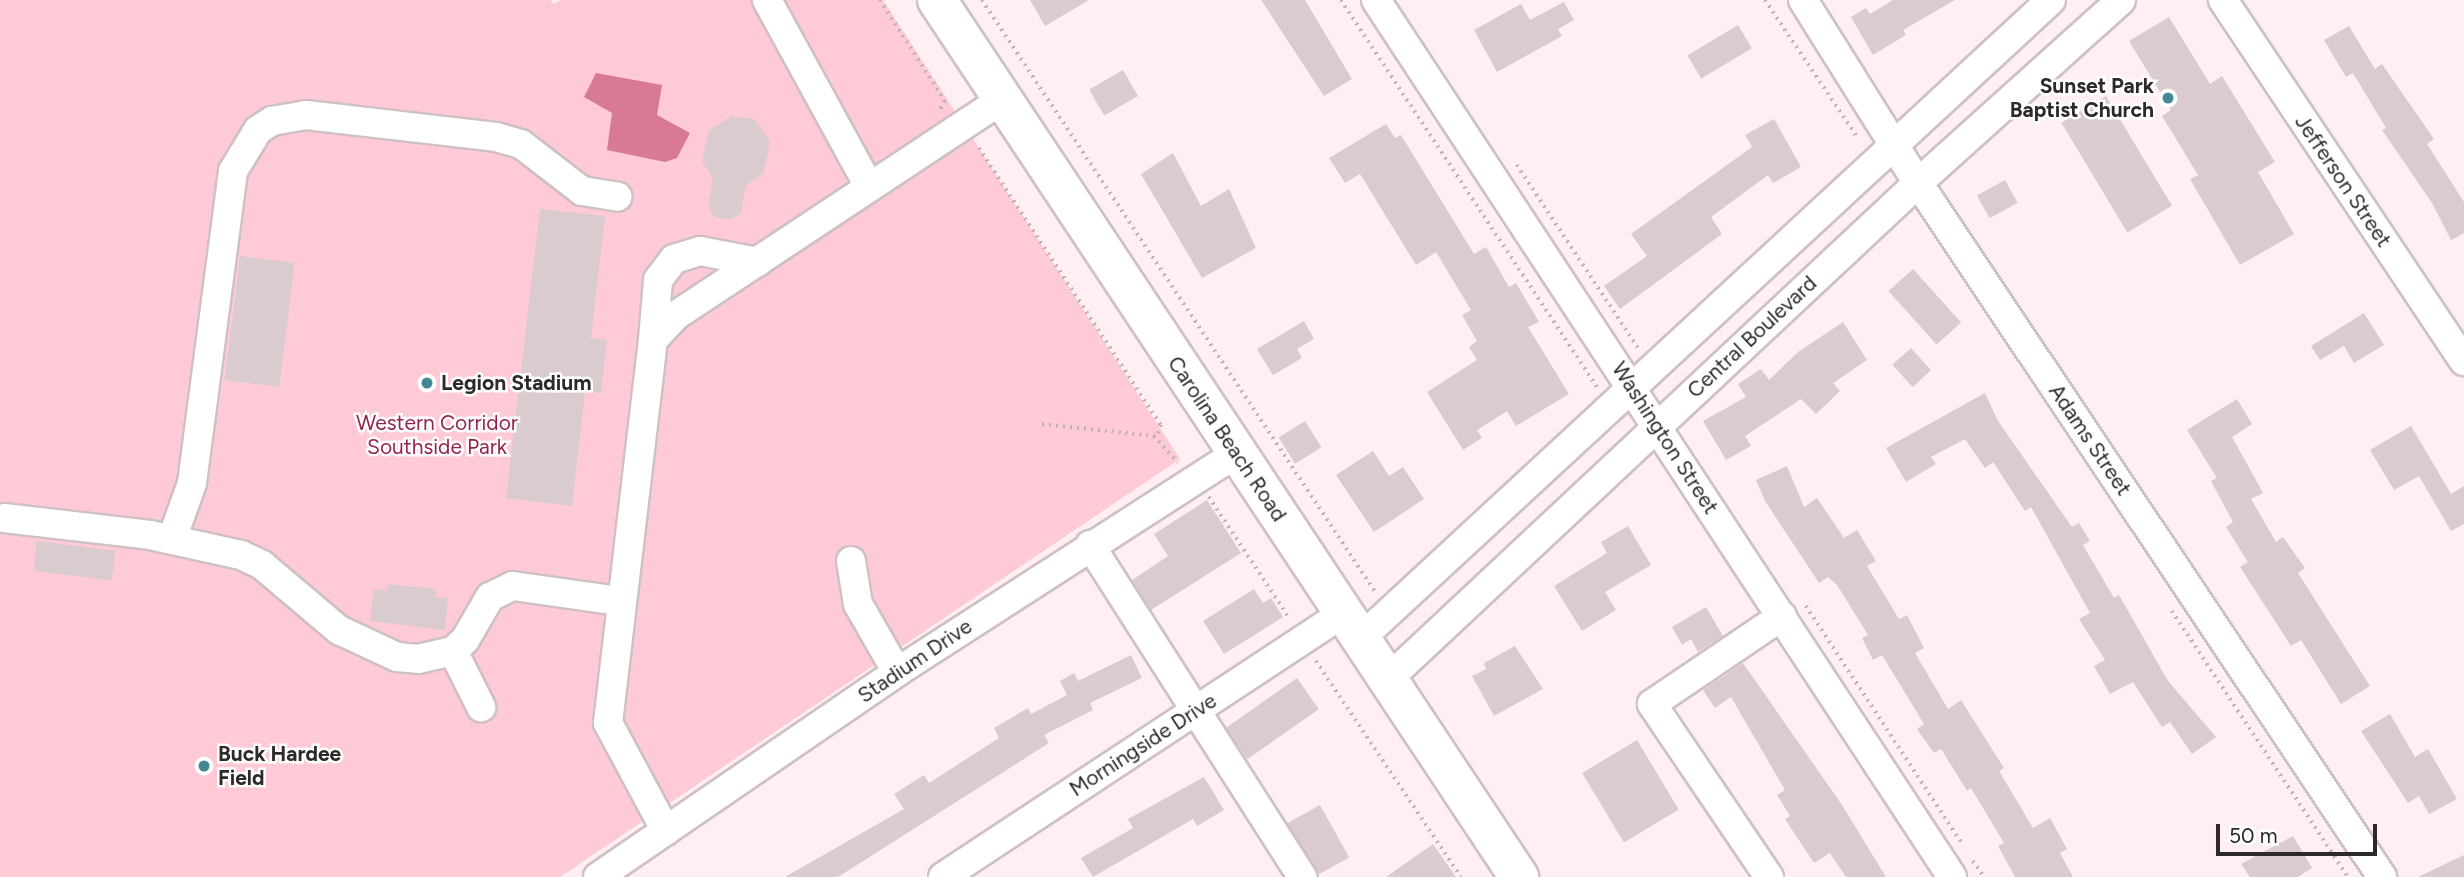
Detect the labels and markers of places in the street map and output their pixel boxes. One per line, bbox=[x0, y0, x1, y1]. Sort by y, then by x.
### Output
place label: Sunset Park Baptist Church bbox=[2010, 73, 2154, 123]
marker: Sunset Park Baptist Church bbox=[2160, 90, 2176, 106]
place label: Legion Stadium bbox=[441, 370, 592, 396]
marker: Legion Stadium bbox=[419, 375, 435, 391]
place label: Buck Hardee Field bbox=[218, 741, 341, 791]
marker: Buck Hardee Field bbox=[196, 758, 212, 774]

